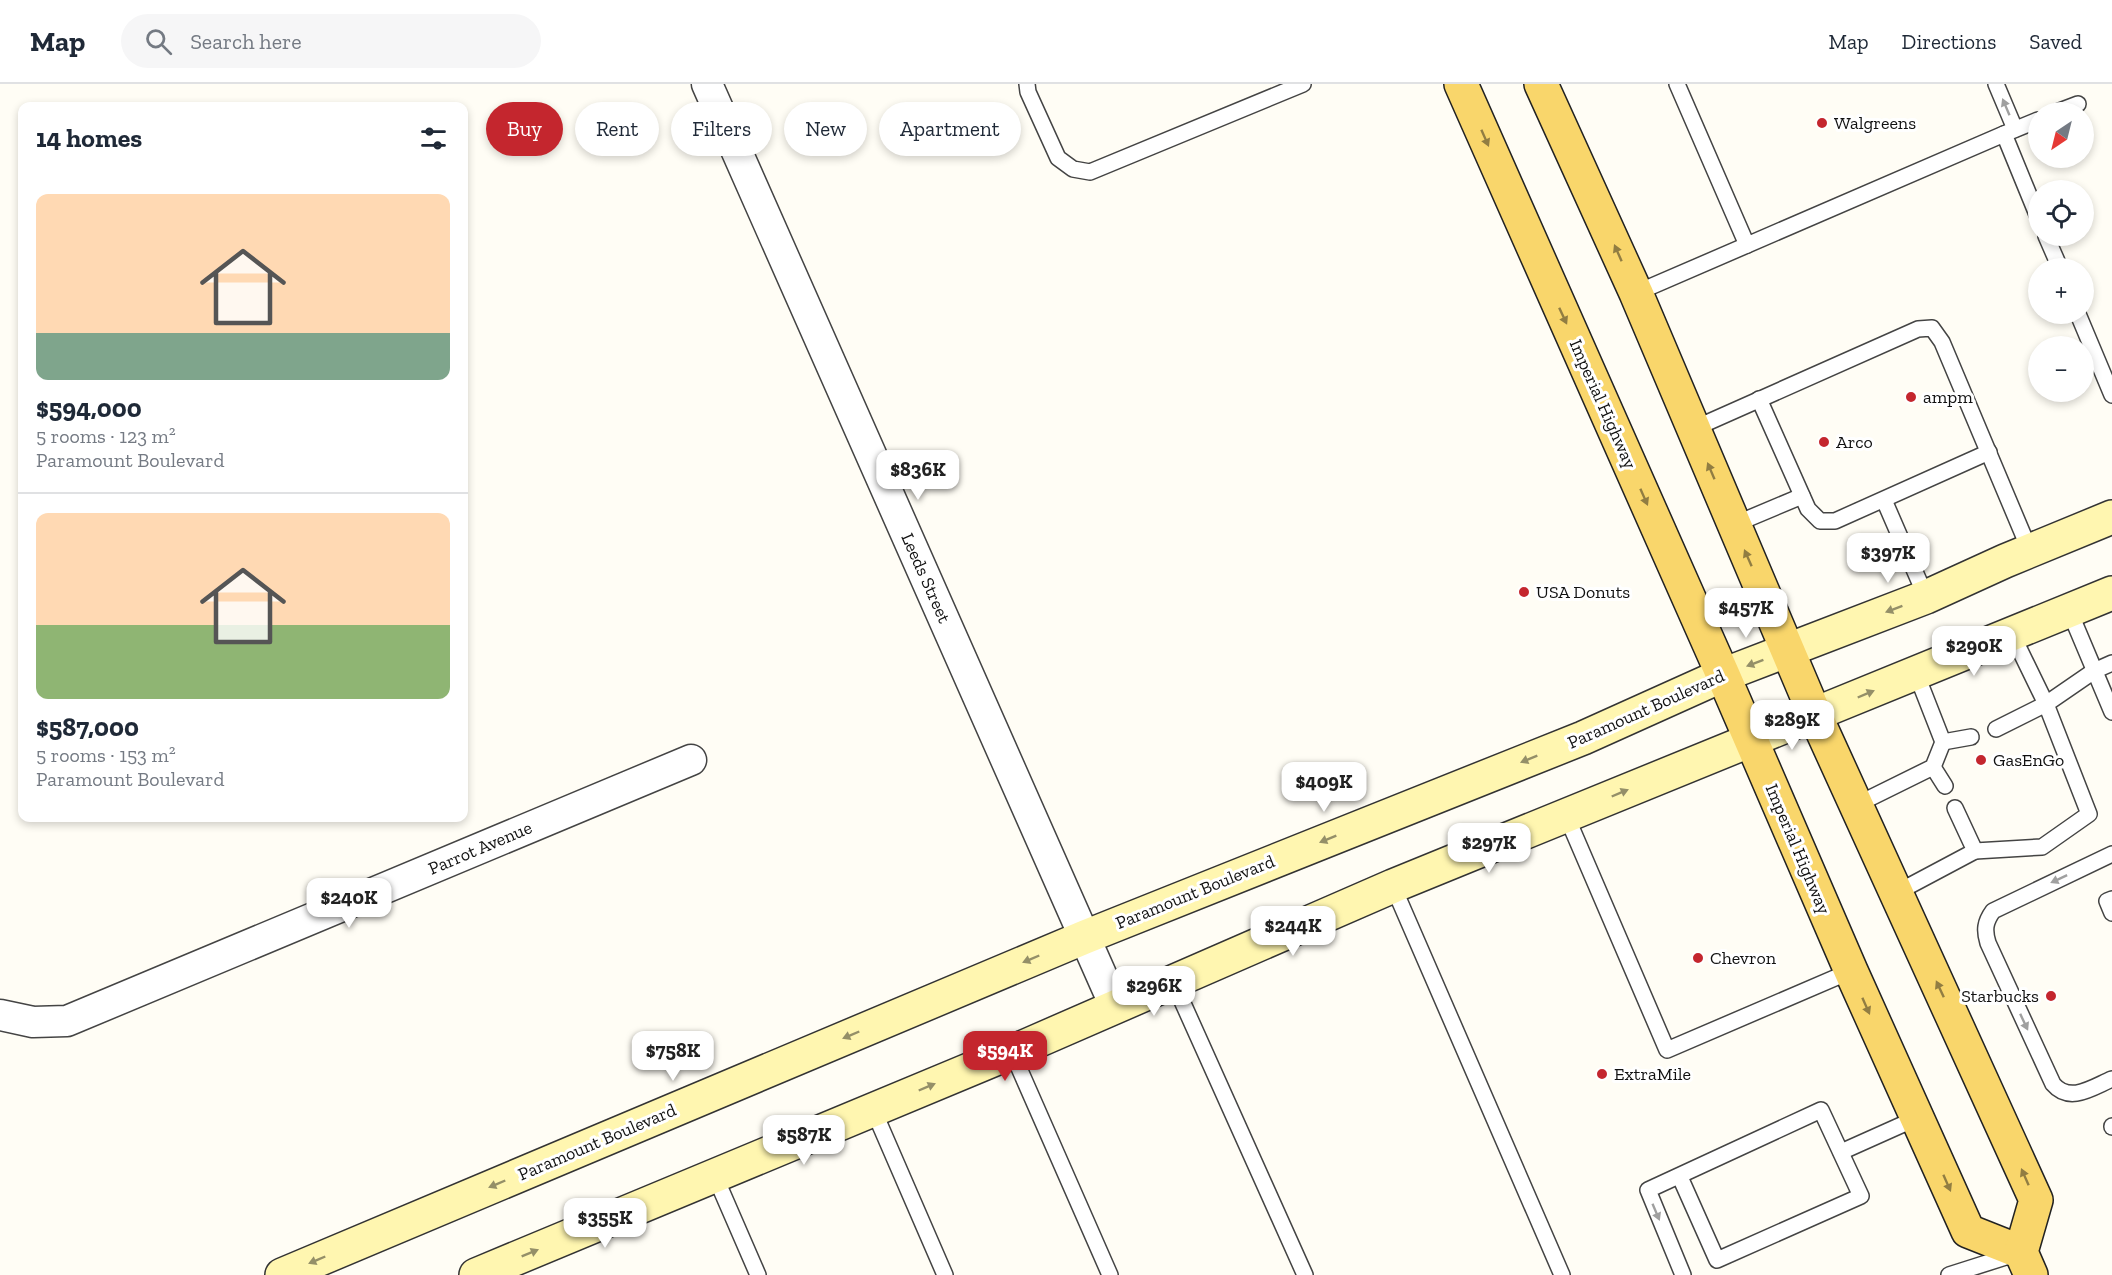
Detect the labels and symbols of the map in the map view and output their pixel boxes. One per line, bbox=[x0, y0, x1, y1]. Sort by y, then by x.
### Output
one-way arrow bbox=[2001, 97, 2011, 115]
north arrow bbox=[2028, 102, 2094, 168]
place label: Walgreens bbox=[1834, 112, 1916, 134]
marker: Walgreens bbox=[1815, 116, 1829, 130]
one-way arrow bbox=[1480, 129, 1489, 146]
one-way arrow bbox=[1613, 244, 1623, 262]
one-way arrow bbox=[1559, 307, 1568, 324]
street label: Imperial Highway bbox=[1565, 336, 1642, 473]
place label: ampm bbox=[1923, 386, 1973, 408]
marker: ampm bbox=[1904, 390, 1918, 404]
place label: Arco bbox=[1836, 431, 1873, 453]
marker: Arco bbox=[1817, 435, 1831, 449]
pin: $836K bbox=[876, 450, 960, 501]
one-way arrow bbox=[1706, 462, 1716, 480]
one-way arrow bbox=[1639, 488, 1649, 506]
street label: Leeds Street bbox=[896, 530, 956, 627]
pin: $397K bbox=[1846, 533, 1930, 584]
one-way arrow bbox=[1743, 550, 1752, 567]
place label: USA Donuts bbox=[1536, 581, 1630, 603]
marker: USA Donuts bbox=[1517, 585, 1531, 599]
pin: $457K bbox=[1704, 588, 1788, 639]
one-way arrow bbox=[1885, 605, 1903, 614]
pin: $290K bbox=[1932, 626, 2016, 677]
one-way arrow bbox=[1746, 658, 1764, 668]
street label: Paramount Boulevard bbox=[1564, 664, 1728, 754]
one-way arrow bbox=[1857, 689, 1875, 699]
pin: $289K bbox=[1750, 700, 1834, 751]
place label: GasEnGo bbox=[1993, 749, 2064, 771]
marker: GasEnGo bbox=[1974, 753, 1988, 767]
one-way arrow bbox=[1520, 755, 1538, 764]
pin: $409K bbox=[1282, 762, 1366, 813]
street label: Imperial Highway bbox=[1761, 781, 1836, 918]
one-way arrow bbox=[1611, 788, 1629, 797]
street label: Parrot Avenue bbox=[425, 816, 535, 880]
pin: $297K bbox=[1447, 823, 1531, 874]
one-way arrow bbox=[1319, 834, 1337, 844]
street label: Paramount Boulevard bbox=[1112, 850, 1278, 934]
one-way arrow bbox=[2050, 875, 2068, 884]
pin: $240K bbox=[307, 878, 391, 929]
pin: $244K bbox=[1251, 906, 1335, 957]
place label: Chevron bbox=[1710, 947, 1777, 969]
marker: Chevron bbox=[1691, 951, 1705, 965]
one-way arrow bbox=[1021, 954, 1039, 964]
pin: $296K bbox=[1112, 966, 1196, 1017]
one-way arrow bbox=[1936, 980, 1945, 997]
place label: Starbucks bbox=[1961, 985, 2039, 1007]
marker: Starbucks bbox=[2044, 989, 2058, 1003]
one-way arrow bbox=[1861, 997, 1871, 1015]
one-way arrow bbox=[2019, 1014, 2028, 1031]
pin: $758K bbox=[631, 1031, 715, 1082]
one-way arrow bbox=[842, 1031, 860, 1040]
pin: $594K bbox=[963, 1031, 1047, 1082]
place label: ExtraMile bbox=[1614, 1063, 1691, 1085]
marker: ExtraMile bbox=[1595, 1067, 1609, 1081]
one-way arrow bbox=[918, 1082, 936, 1091]
street label: Paramount Boulevard bbox=[515, 1099, 679, 1185]
pin: $587K bbox=[762, 1115, 846, 1166]
one-way arrow bbox=[2021, 1168, 2030, 1185]
one-way arrow bbox=[1942, 1175, 1951, 1192]
one-way arrow bbox=[488, 1180, 506, 1189]
pin: $355K bbox=[563, 1198, 647, 1249]
one-way arrow bbox=[1652, 1203, 1661, 1221]
one-way arrow bbox=[521, 1248, 539, 1257]
one-way arrow bbox=[308, 1255, 326, 1265]

